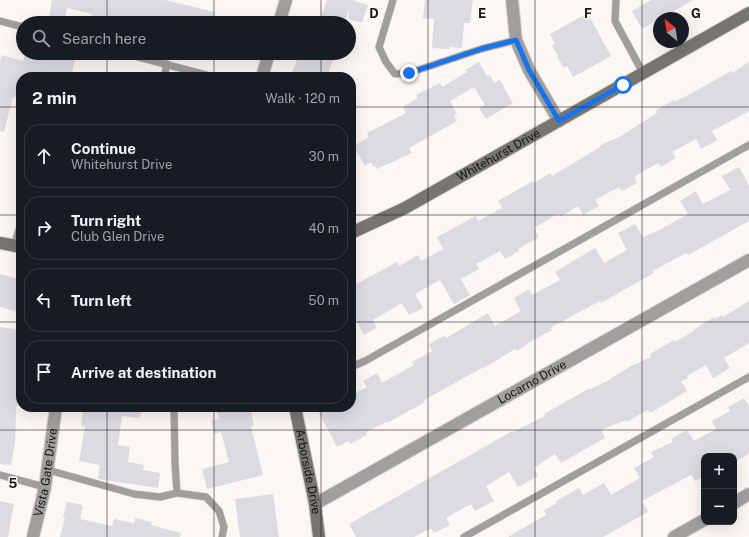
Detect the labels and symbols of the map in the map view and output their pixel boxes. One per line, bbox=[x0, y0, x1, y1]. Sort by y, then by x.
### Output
text: D bbox=[369, 6, 379, 21]
text: E bbox=[478, 6, 486, 21]
text: F bbox=[584, 6, 592, 21]
text: G bbox=[691, 6, 701, 21]
north arrow bbox=[653, 12, 689, 48]
route end bbox=[400, 64, 418, 82]
route start bbox=[614, 76, 632, 94]
street label: Whitehurst Drive bbox=[454, 126, 543, 184]
street label: Locarno Drive bbox=[495, 357, 569, 407]
street label: Vista Gate Drive bbox=[31, 427, 60, 518]
street label: Arborside Drive bbox=[293, 428, 323, 515]
text: 5 bbox=[9, 476, 18, 491]

